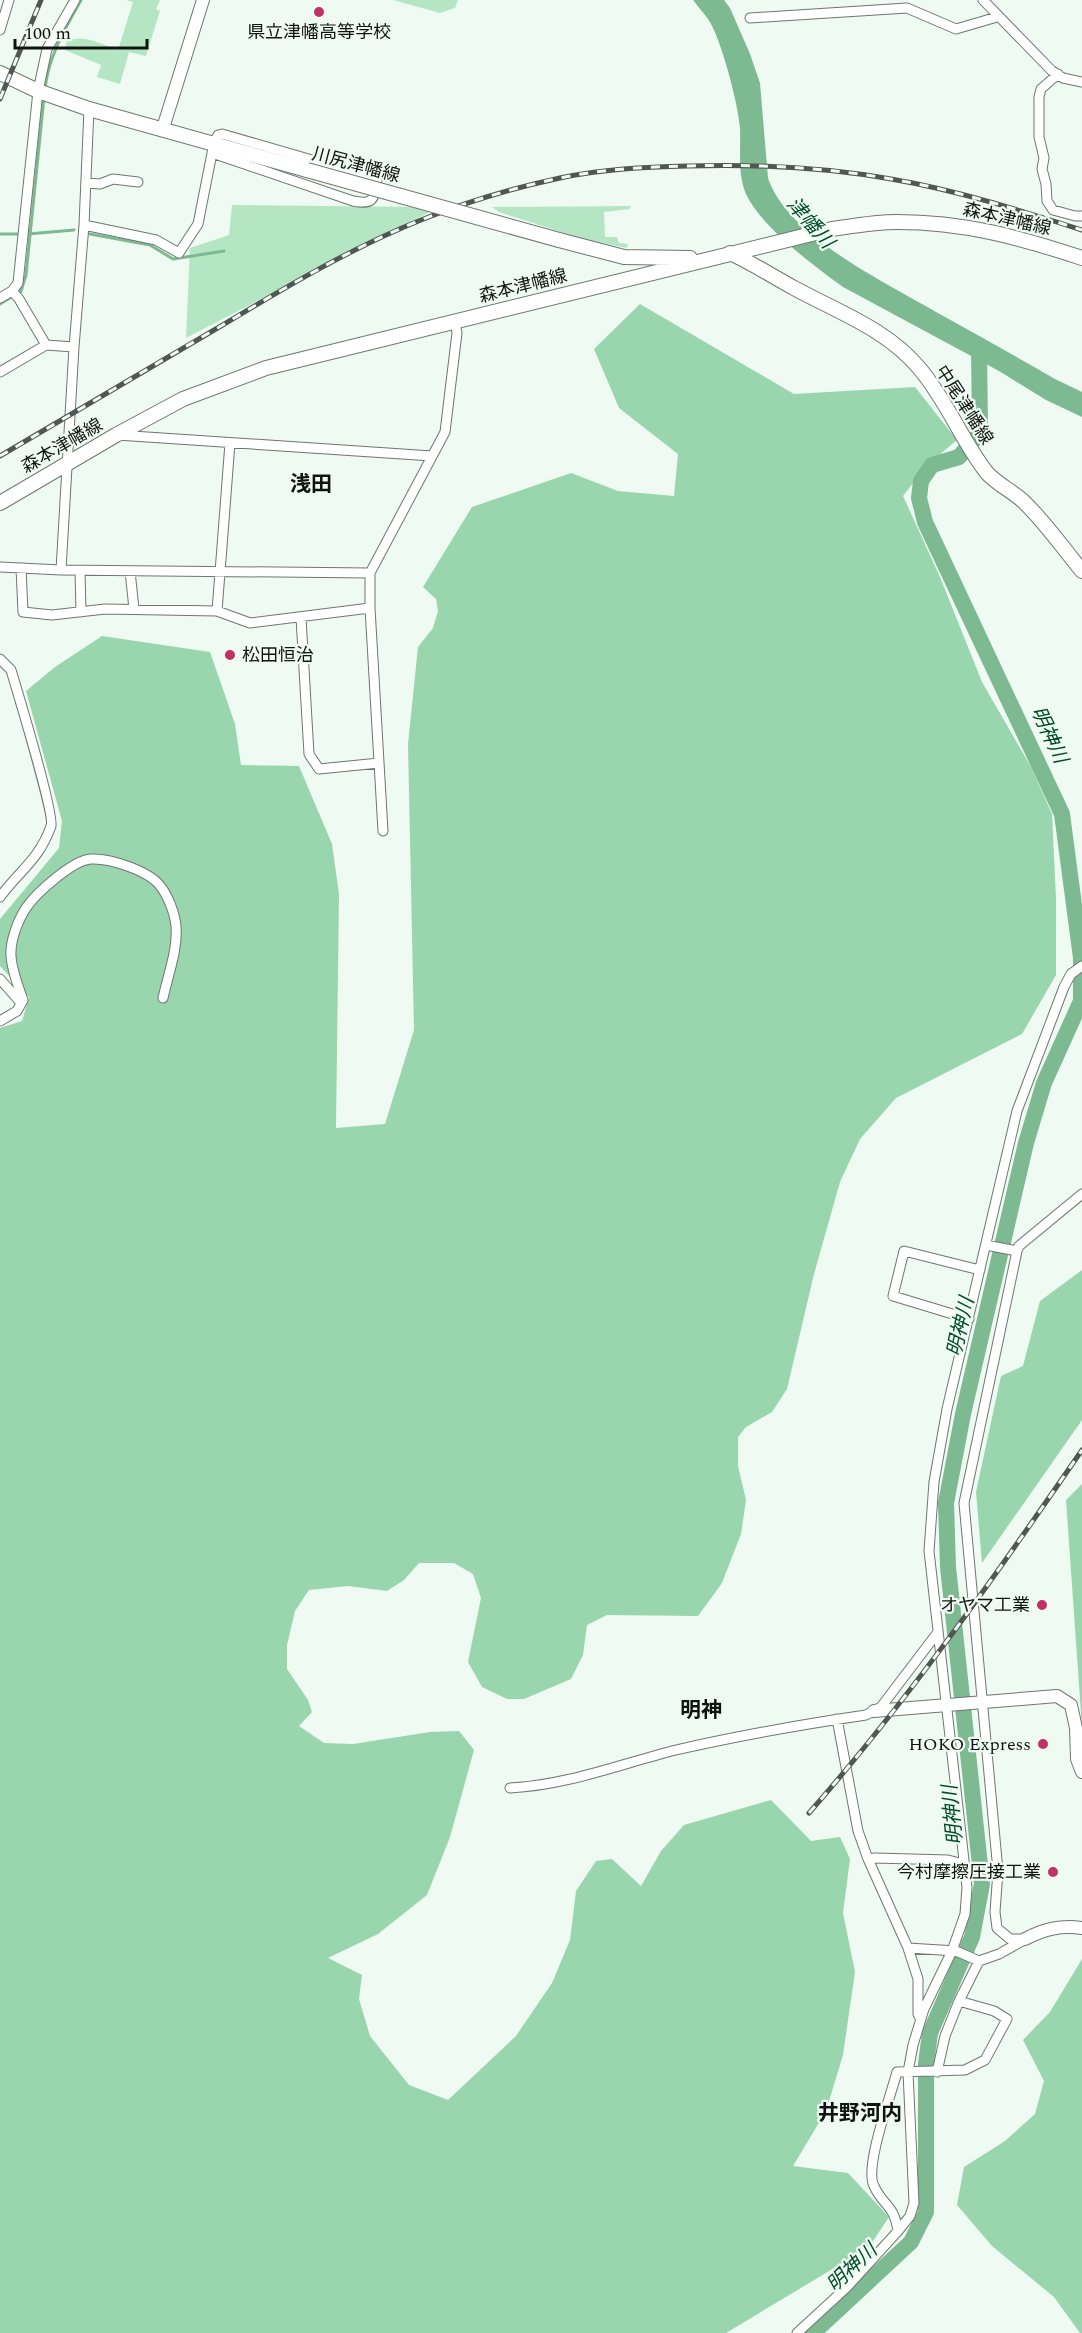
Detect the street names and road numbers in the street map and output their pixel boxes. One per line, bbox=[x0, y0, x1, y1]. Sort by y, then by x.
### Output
street label: 川尻津幡線 bbox=[309, 140, 403, 190]
street label: 森本津幡線 bbox=[960, 196, 1054, 242]
street label: 森本津幡線 bbox=[476, 262, 570, 310]
street label: 中尾津幡線 bbox=[928, 360, 1000, 450]
street label: 森本津幡線 bbox=[16, 412, 108, 480]

